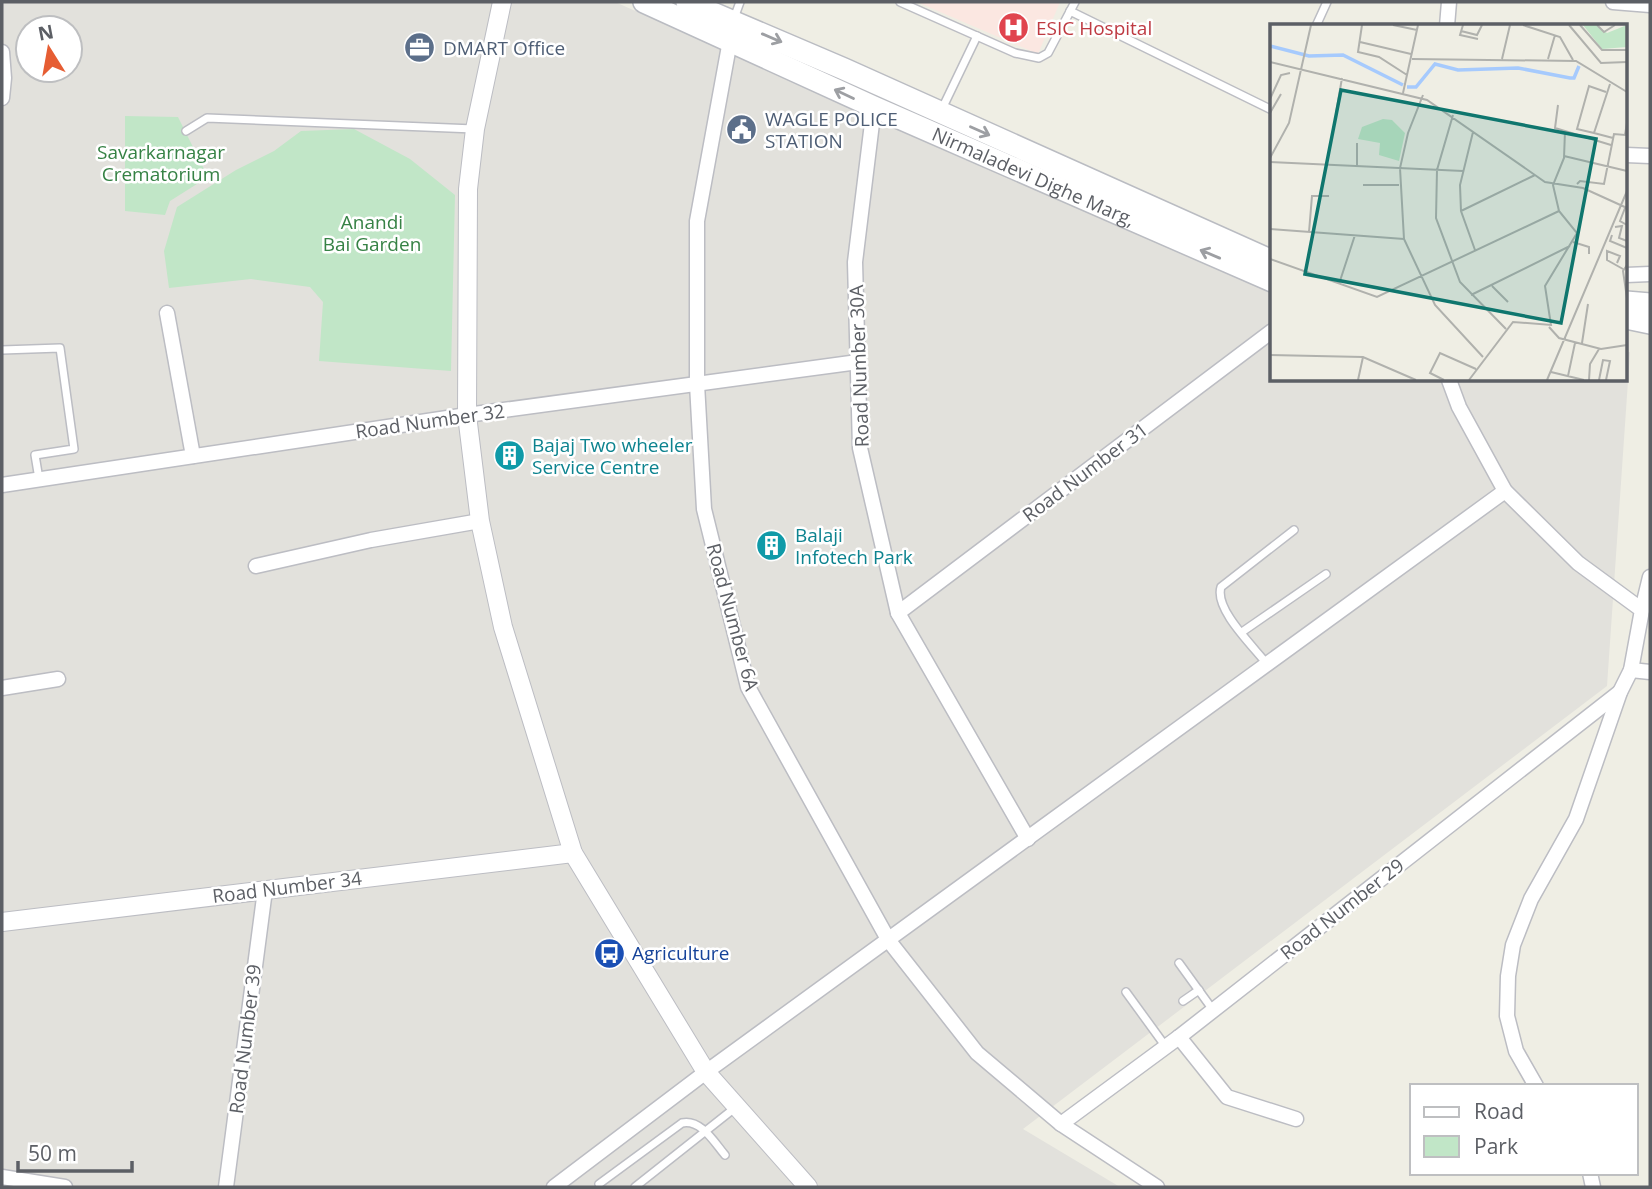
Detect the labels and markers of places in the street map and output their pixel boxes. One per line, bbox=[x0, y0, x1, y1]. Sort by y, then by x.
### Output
hospital icon: ESIC Hospital bbox=[996, 11, 1030, 45]
place label: ESIC Hospital bbox=[1036, 15, 1152, 41]
office icon: DMART Office bbox=[403, 31, 437, 65]
place label: DMART Office bbox=[443, 35, 565, 61]
place label: WAGLE POLICE STATION bbox=[765, 106, 898, 154]
public building icon: WAGLE POLICE STATION bbox=[725, 113, 759, 147]
place label: Bajaj Two wheeler Service Centre bbox=[532, 432, 693, 480]
building icon: Bajaj Two wheeler Service Centre bbox=[492, 439, 526, 473]
place label: Balaji Infotech Park bbox=[795, 522, 913, 570]
building icon: Balaji Infotech Park bbox=[755, 529, 789, 563]
bus stop icon: Agriculture bbox=[592, 936, 626, 970]
place label: Agriculture bbox=[632, 940, 729, 966]

